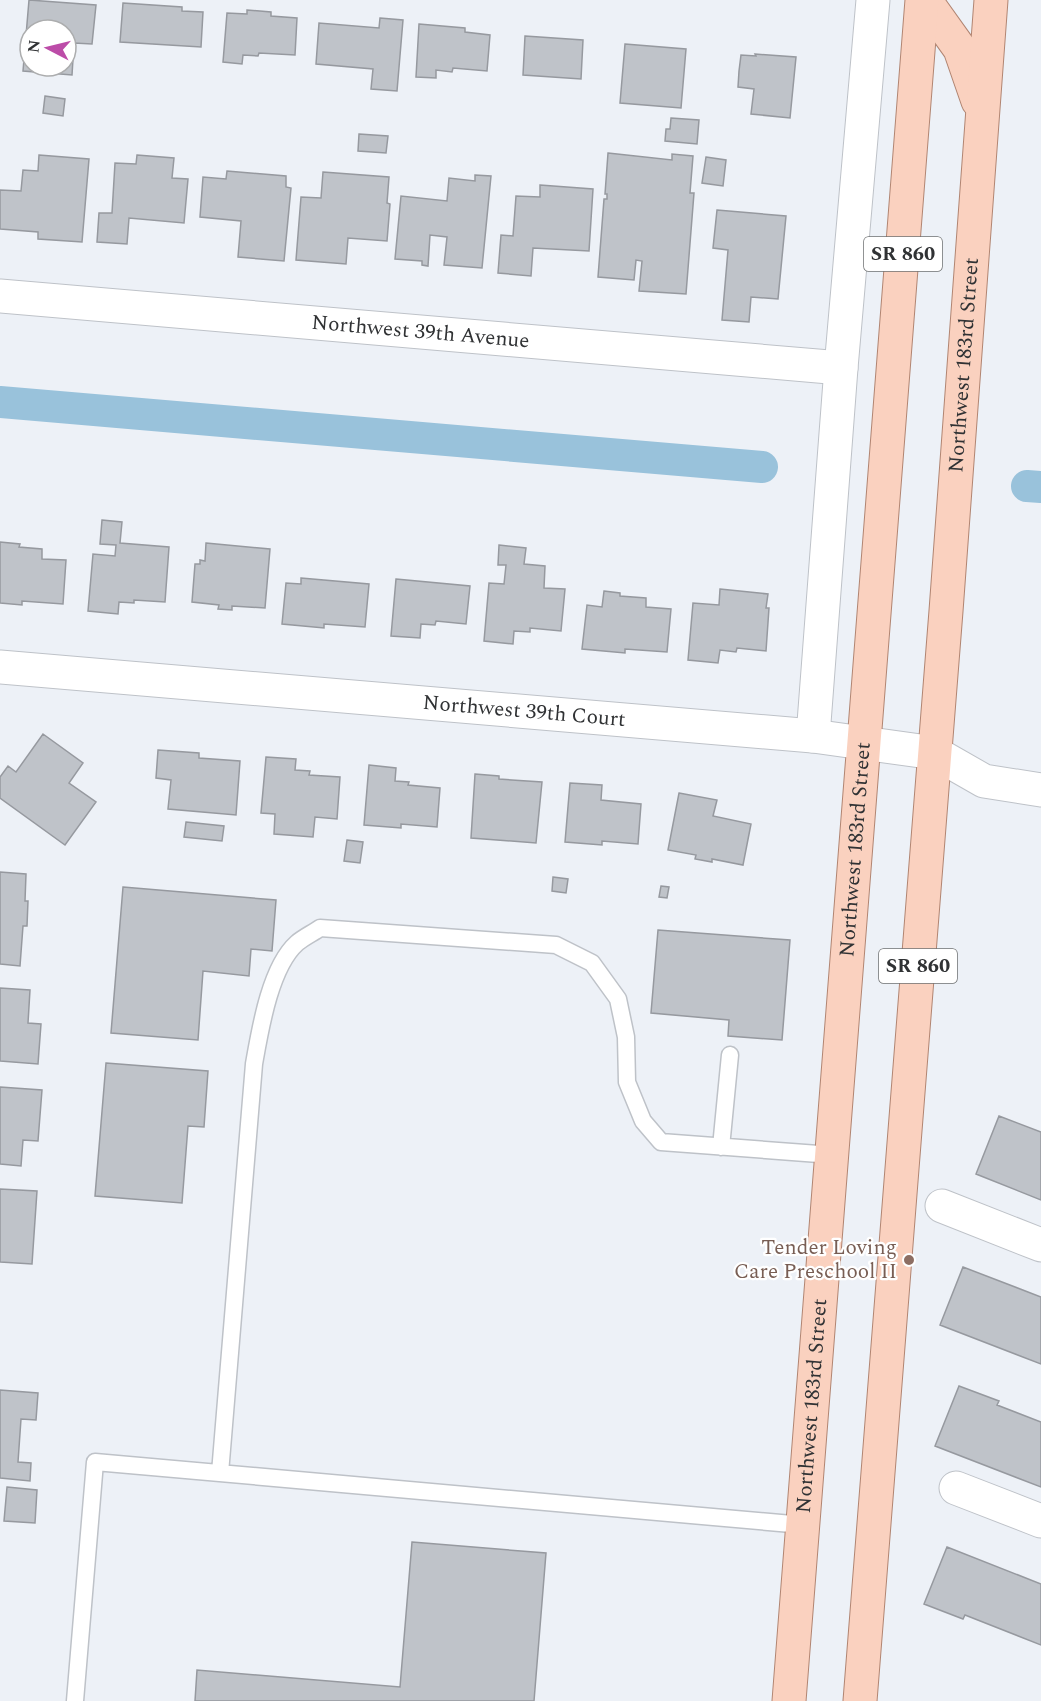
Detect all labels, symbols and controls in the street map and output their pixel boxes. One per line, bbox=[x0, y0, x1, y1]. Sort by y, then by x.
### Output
north arrow bbox=[18, 18, 78, 78]
text: N bbox=[21, 38, 47, 54]
road number: SR 860 bbox=[864, 237, 942, 271]
street label: Northwest 183rd Street bbox=[940, 256, 988, 474]
street label: Northwest 39th Avenue bbox=[310, 307, 531, 357]
street label: Northwest 39th Court bbox=[421, 687, 627, 736]
street label: Northwest 183rd Street bbox=[831, 741, 880, 958]
road number: SR 860 bbox=[879, 949, 957, 983]
place label: Tender Loving Care Preschool II bbox=[734, 1232, 897, 1288]
marker: Tender Loving Care Preschool II bbox=[902, 1253, 916, 1267]
street label: Northwest 183rd Street bbox=[788, 1297, 836, 1515]

